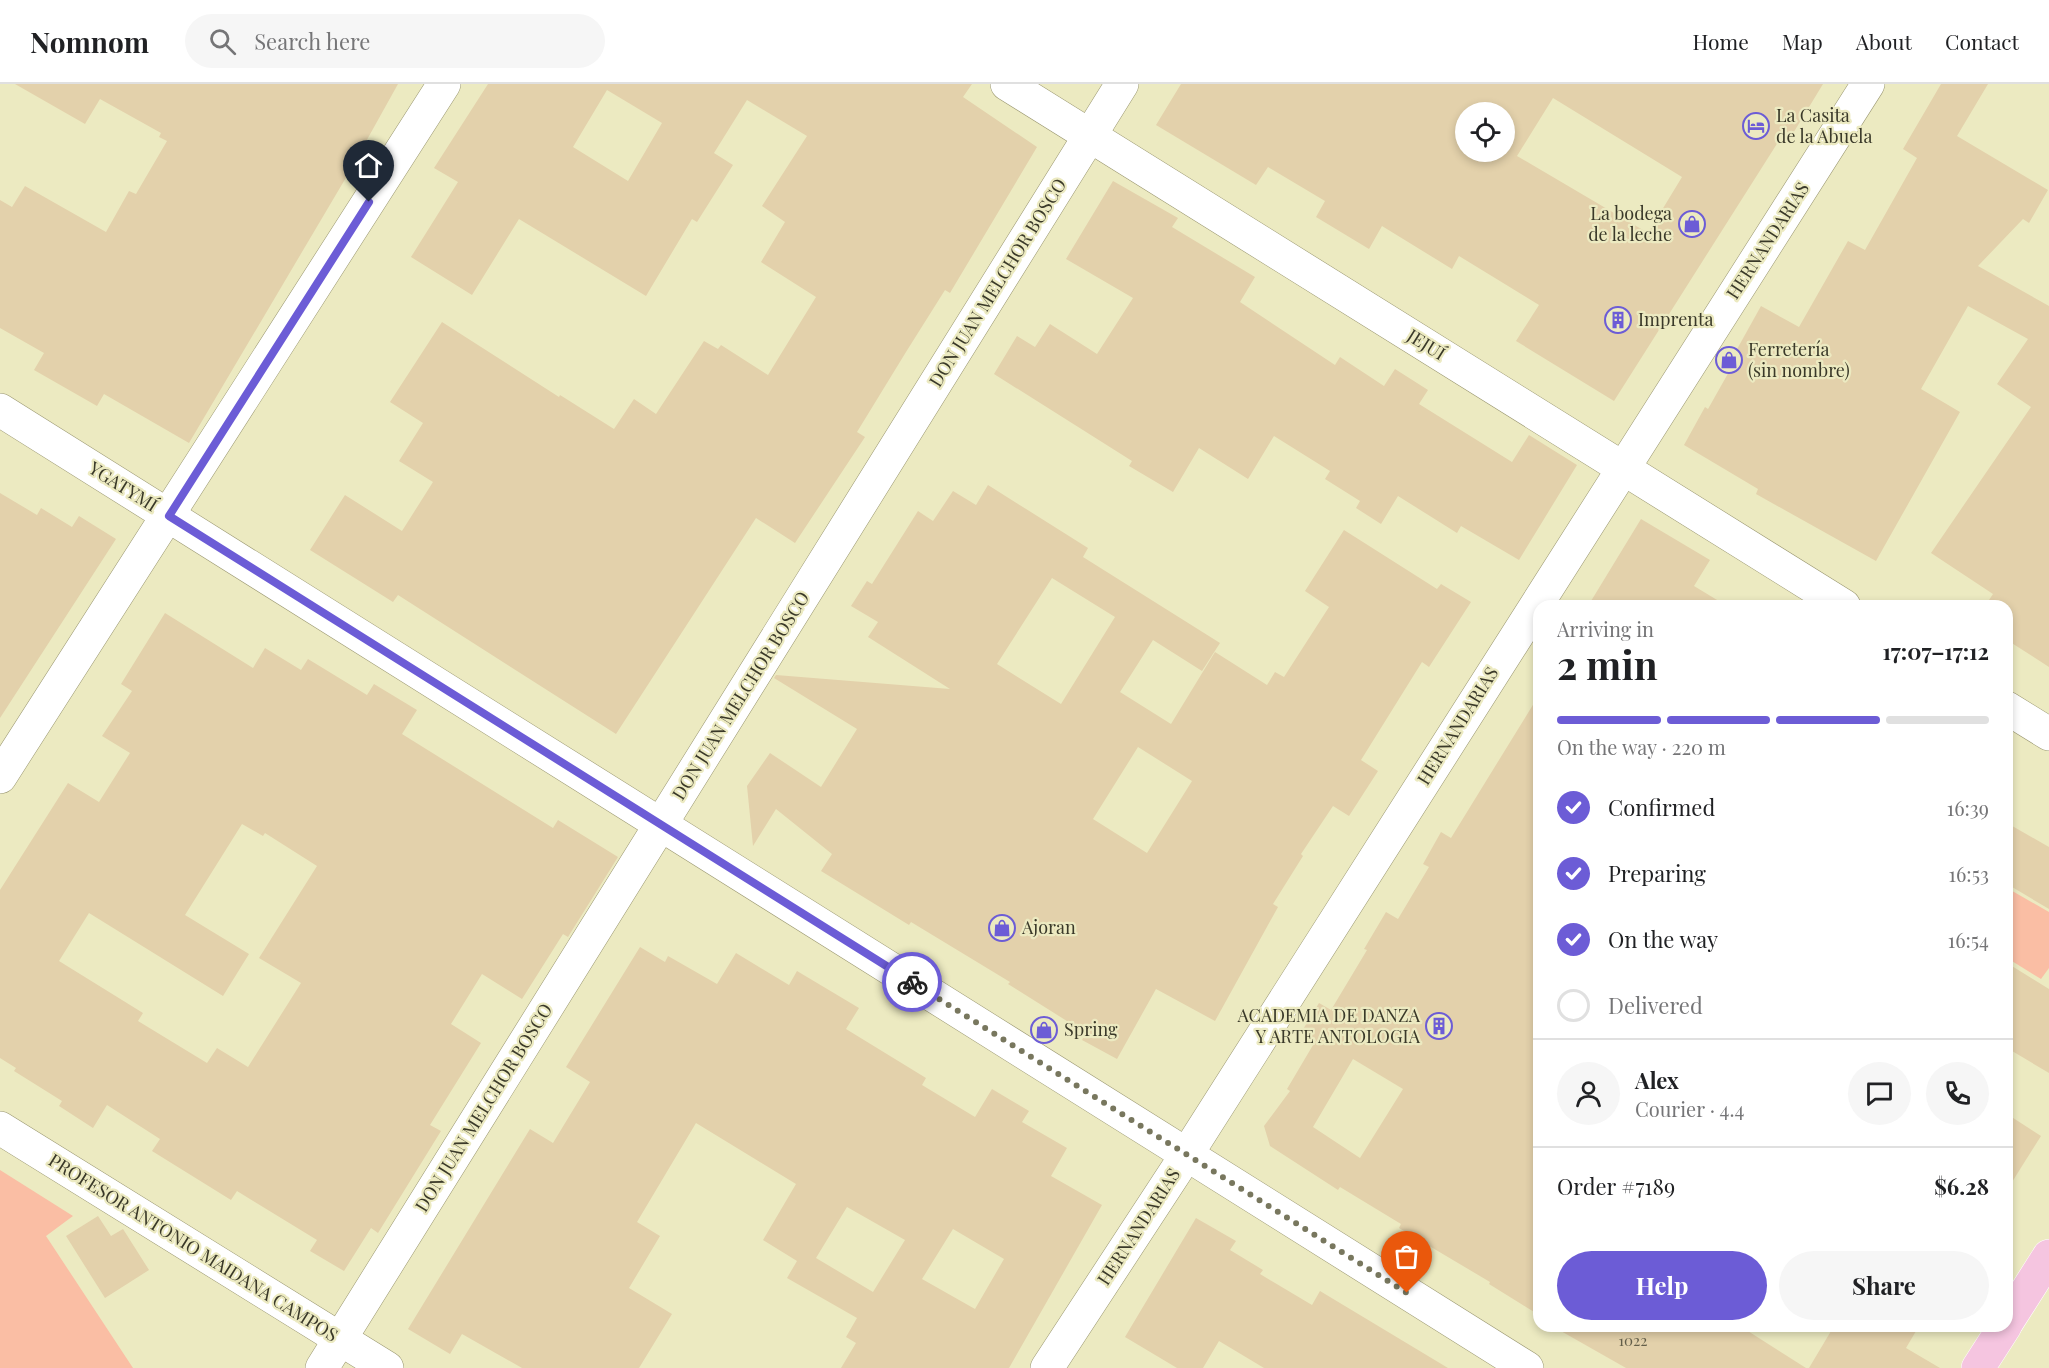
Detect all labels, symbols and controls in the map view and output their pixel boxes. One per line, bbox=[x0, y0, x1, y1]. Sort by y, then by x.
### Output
search box bbox=[185, 14, 605, 68]
text: Nomnom bbox=[30, 23, 149, 60]
icon: search bbox=[206, 25, 239, 58]
text: Search here bbox=[254, 26, 371, 56]
text: Home bbox=[1693, 27, 1749, 55]
text: Map bbox=[1782, 27, 1823, 55]
text: About bbox=[1856, 27, 1912, 55]
text: Contact bbox=[1945, 27, 2019, 55]
map controls bbox=[1455, 102, 1515, 162]
button: locate bbox=[1455, 102, 1515, 162]
place label: La Casita de la Abuela bbox=[1776, 103, 1872, 148]
hotel icon: La Casita de la Abuela bbox=[1741, 111, 1771, 141]
pin bbox=[343, 140, 394, 202]
icon: home bbox=[352, 149, 385, 182]
street label: DON JUAN MELCHOR BOSCO bbox=[923, 174, 1071, 391]
street label: HERNANDARIAS bbox=[1720, 177, 1814, 304]
place label: La bodega de la leche bbox=[1588, 201, 1672, 246]
shop icon: La bodega de la leche bbox=[1677, 209, 1707, 239]
building icon: Imprenta bbox=[1603, 305, 1633, 335]
place label: Imprenta bbox=[1638, 307, 1713, 331]
street label: JEJUÍ bbox=[1402, 323, 1451, 366]
place label: Ferretería (sin nombre) bbox=[1748, 337, 1850, 382]
shop icon: Ferretería (sin nombre) bbox=[1714, 345, 1744, 375]
street label: YGATYMÍ bbox=[84, 455, 163, 517]
street label: DON JUAN MELCHOR BOSCO bbox=[666, 587, 814, 804]
text: Arriving in bbox=[1557, 615, 1654, 642]
text: 17:07–17:12 bbox=[1882, 636, 1989, 666]
text: 2 min bbox=[1557, 638, 1658, 690]
street label: HERNANDARIAS bbox=[1411, 662, 1503, 789]
text: On the way · 220 m bbox=[1557, 733, 1726, 760]
icon: check bbox=[1557, 791, 1590, 824]
text: Confirmed bbox=[1608, 792, 1715, 822]
text: 16:39 bbox=[1947, 794, 1989, 821]
icon: check bbox=[1557, 857, 1590, 890]
text: Preparing bbox=[1608, 858, 1706, 888]
text: 16:53 bbox=[1949, 860, 1989, 887]
shop icon: Ajoran bbox=[987, 913, 1017, 943]
place label: Ajoran bbox=[1021, 915, 1076, 939]
icon: check bbox=[1557, 923, 1590, 956]
text: On the way bbox=[1608, 924, 1718, 954]
text: 16:54 bbox=[1948, 926, 1989, 953]
courier bbox=[882, 952, 942, 1012]
icon: bike bbox=[896, 966, 929, 999]
text: Delivered bbox=[1608, 990, 1703, 1020]
street label: DON JUAN MELCHOR BOSCO bbox=[409, 999, 557, 1216]
place label: ACADEMIA DE DANZA Y ARTE ANTOLOGIA bbox=[1236, 1003, 1421, 1048]
building icon: ACADEMIA DE DANZA Y ARTE ANTOLOGIA bbox=[1424, 1011, 1454, 1041]
shop icon: Spring bbox=[1029, 1015, 1059, 1045]
place label: Spring bbox=[1064, 1017, 1118, 1041]
button: person bbox=[1557, 1062, 1620, 1125]
button: chat bbox=[1848, 1062, 1911, 1125]
button: phone bbox=[1926, 1062, 1989, 1125]
text: Alex bbox=[1635, 1065, 1679, 1095]
text: Courier · 4.4 bbox=[1635, 1095, 1744, 1122]
street label: PROFESOR ANTONIO MAIDANA CAMPOS bbox=[44, 1148, 343, 1347]
street label: HERNANDARIAS bbox=[1091, 1163, 1185, 1290]
text: Order #7189 bbox=[1557, 1171, 1675, 1201]
text: $6.28 bbox=[1934, 1171, 1989, 1201]
pin bbox=[1381, 1231, 1432, 1293]
icon: bag bbox=[1390, 1240, 1423, 1273]
button: Help bbox=[1557, 1251, 1767, 1320]
button: Share bbox=[1779, 1251, 1989, 1320]
house number: 1022 bbox=[1619, 1330, 1647, 1350]

